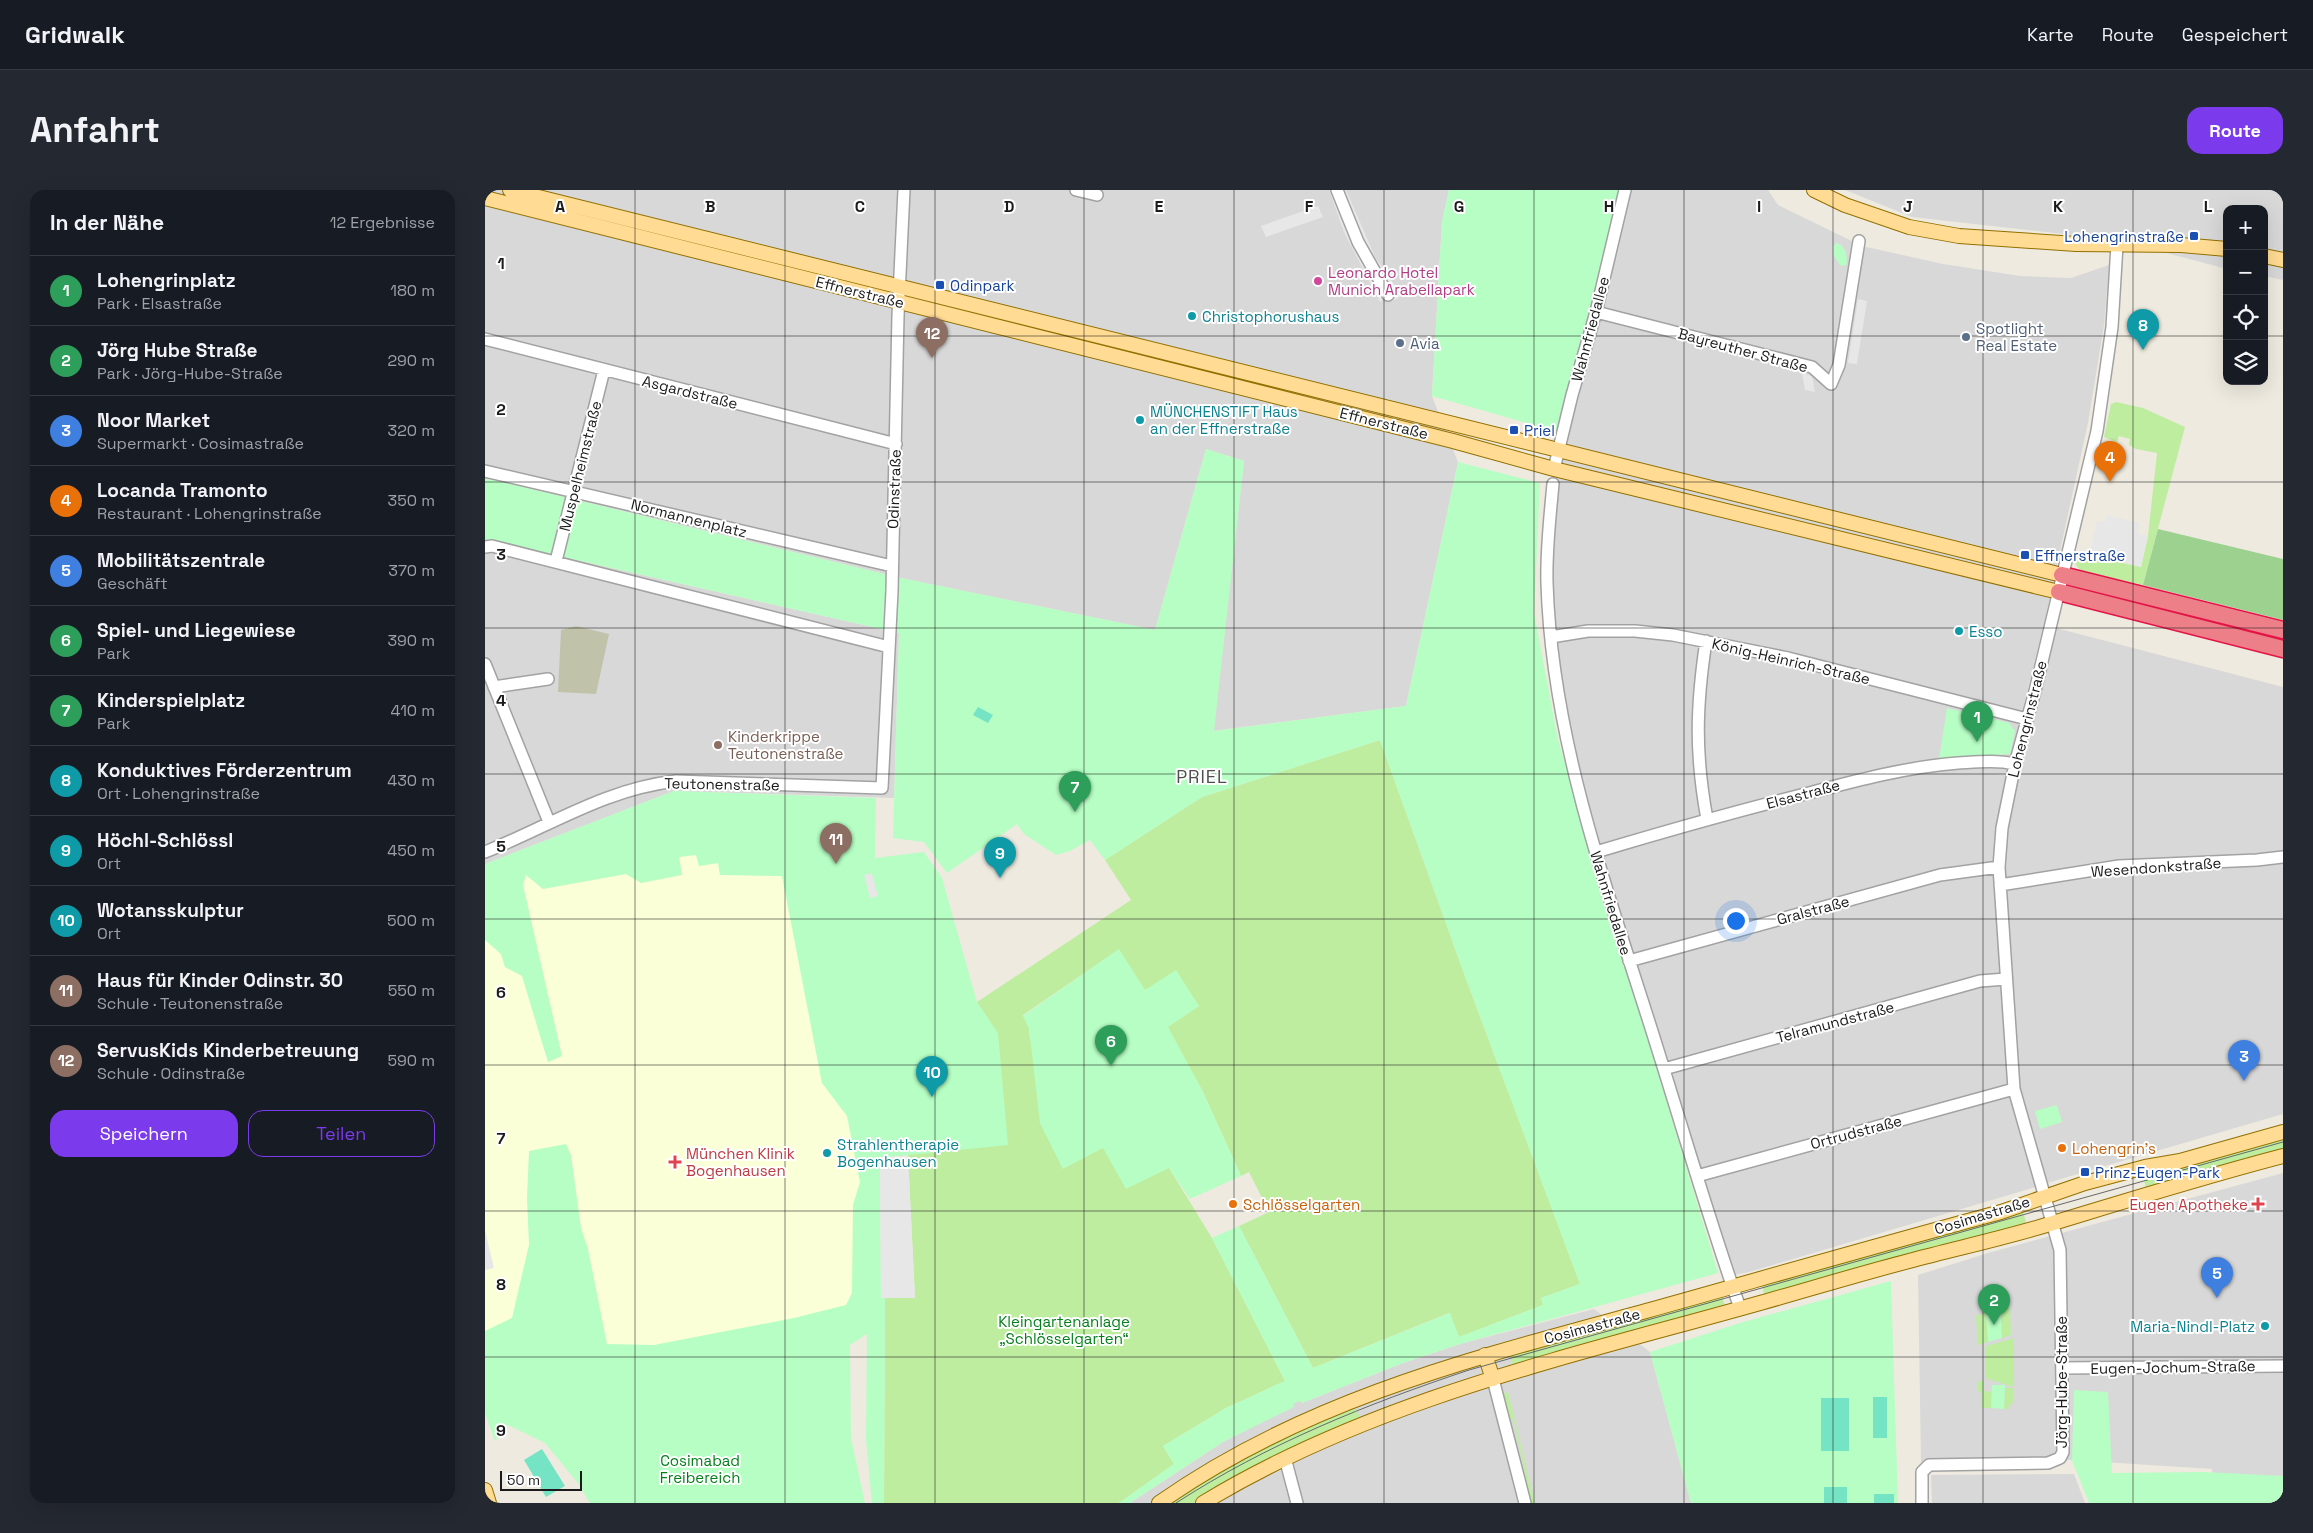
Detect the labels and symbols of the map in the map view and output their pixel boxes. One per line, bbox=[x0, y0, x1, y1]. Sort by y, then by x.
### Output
text: A bbox=[555, 196, 565, 217]
text: B bbox=[705, 196, 715, 217]
text: C bbox=[855, 196, 865, 217]
text: D bbox=[1004, 196, 1014, 217]
text: E bbox=[1155, 196, 1164, 217]
text: F bbox=[1305, 196, 1314, 217]
text: G bbox=[1454, 196, 1464, 217]
text: H bbox=[1604, 196, 1614, 217]
text: I bbox=[1757, 196, 1761, 217]
text: J bbox=[1903, 196, 1913, 217]
text: K bbox=[2053, 196, 2063, 217]
text: L bbox=[2204, 196, 2213, 217]
place label: Lohengrinstraße bbox=[2064, 227, 2184, 246]
marker: Lohengrinstraße bbox=[2188, 230, 2200, 242]
text: 1 bbox=[497, 253, 505, 274]
place label: Leonardo Hotel Munich Arabellapark bbox=[1328, 263, 1475, 299]
street label: Effnerstraße bbox=[814, 272, 906, 312]
street label: Wahnfriedallee bbox=[1567, 274, 1613, 384]
marker: Leonardo Hotel Munich Arabellapark bbox=[1312, 275, 1324, 287]
place label: Odinpark bbox=[950, 276, 1015, 295]
marker: Odinpark bbox=[934, 279, 946, 291]
place label: Christophorushaus bbox=[1202, 307, 1339, 326]
pin: 8 bbox=[2127, 309, 2159, 350]
marker: Christophorushaus bbox=[1186, 310, 1198, 322]
pin: 12 bbox=[916, 317, 948, 358]
place label: Spotlight Real Estate bbox=[1976, 319, 2057, 355]
street label: Bayreuther Straße bbox=[1676, 323, 1810, 377]
marker: Spotlight Real Estate bbox=[1960, 331, 1972, 343]
place label: Avia bbox=[1410, 334, 1440, 353]
marker: Avia bbox=[1394, 337, 1406, 349]
street label: Asgardstraße bbox=[640, 371, 740, 413]
text: 2 bbox=[496, 399, 506, 420]
street label: Muspelheimstraße bbox=[555, 399, 605, 533]
place label: MÜNCHENSTIFT Haus an der Effnerstraße bbox=[1150, 402, 1298, 438]
street label: Effnerstraße bbox=[1338, 403, 1430, 443]
marker: MÜNCHENSTIFT Haus an der Effnerstraße bbox=[1134, 414, 1146, 426]
place label: Priel bbox=[1524, 421, 1555, 440]
marker: Priel bbox=[1508, 424, 1520, 436]
pin: 4 bbox=[2094, 441, 2126, 482]
street label: Odinstraße bbox=[883, 449, 905, 529]
street label: Normannenplatz bbox=[629, 494, 749, 542]
text: 3 bbox=[496, 544, 506, 565]
place label: Effnerstraße bbox=[2035, 546, 2126, 565]
marker: Effnerstraße bbox=[2019, 549, 2031, 561]
place label: Esso bbox=[1969, 622, 2003, 641]
marker: Esso bbox=[1953, 625, 1965, 637]
street label: König-Heinrich-Straße bbox=[1710, 634, 1872, 688]
street label: Lohengrinstraße bbox=[2003, 658, 2051, 779]
text: 4 bbox=[496, 690, 506, 711]
pin: 1 bbox=[1961, 701, 1993, 742]
place label: Kinderkrippe Teutonenstraße bbox=[728, 727, 844, 763]
marker: Kinderkrippe Teutonenstraße bbox=[712, 739, 724, 751]
district label: PRIEL bbox=[1176, 765, 1228, 788]
pin: 7 bbox=[1059, 771, 1091, 812]
street label: Teutonenstraße bbox=[664, 773, 780, 795]
street label: Elsastraße bbox=[1764, 775, 1842, 813]
pin: 11 bbox=[820, 823, 852, 864]
text: 5 bbox=[496, 836, 506, 857]
pin: 9 bbox=[984, 837, 1016, 878]
street label: Wahnfriedallee bbox=[1586, 849, 1636, 958]
street label: Wesendonkstraße bbox=[2090, 853, 2222, 881]
street label: Gralstraße bbox=[1775, 891, 1852, 929]
your location bbox=[1723, 908, 1749, 934]
text: 6 bbox=[496, 982, 506, 1003]
street label: Telramundstraße bbox=[1774, 997, 1896, 1047]
pin: 6 bbox=[1095, 1025, 1127, 1066]
pin: 3 bbox=[2228, 1040, 2260, 1081]
pin: 10 bbox=[916, 1056, 948, 1097]
street label: Ortrudstraße bbox=[1808, 1111, 1904, 1153]
text: 7 bbox=[497, 1128, 506, 1149]
place label: Strahlentherapie Bogenhausen bbox=[837, 1135, 959, 1171]
place label: Lohengrin's bbox=[2072, 1139, 2156, 1158]
marker: Lohengrin's bbox=[2056, 1142, 2068, 1154]
place label: München Klinik Bogenhausen bbox=[686, 1144, 795, 1180]
marker: Strahlentherapie Bogenhausen bbox=[821, 1147, 833, 1159]
marker: München Klinik Bogenhausen bbox=[668, 1155, 682, 1169]
place label: Prinz-Eugen-Park bbox=[2095, 1163, 2220, 1182]
marker: Prinz-Eugen-Park bbox=[2079, 1166, 2091, 1178]
street label: Cosimastraße bbox=[1932, 1191, 2032, 1239]
place label: Schlösselgarten bbox=[1243, 1195, 1360, 1214]
place label: Eugen Apotheke bbox=[2129, 1195, 2248, 1214]
marker: Schlösselgarten bbox=[1227, 1198, 1239, 1210]
marker: Eugen Apotheke bbox=[2252, 1198, 2264, 1210]
pin: 5 bbox=[2201, 1257, 2233, 1298]
text: 8 bbox=[496, 1274, 506, 1295]
pin: 2 bbox=[1978, 1284, 2010, 1325]
street label: Cosimastraße bbox=[1542, 1304, 1642, 1348]
park label: Kleingartenanlage „Schlösselgarten“ bbox=[998, 1312, 1130, 1348]
street label: Jörg-Hube-Straße bbox=[2052, 1316, 2071, 1448]
place label: Maria-Nindl-Platz bbox=[2130, 1317, 2255, 1336]
marker: Maria-Nindl-Platz bbox=[2259, 1320, 2271, 1332]
street label: Eugen-Jochum-Straße bbox=[2090, 1356, 2256, 1378]
text: 9 bbox=[496, 1420, 506, 1441]
park label: Cosimabad Freibereich bbox=[660, 1451, 740, 1487]
scale bar bbox=[500, 1468, 583, 1491]

